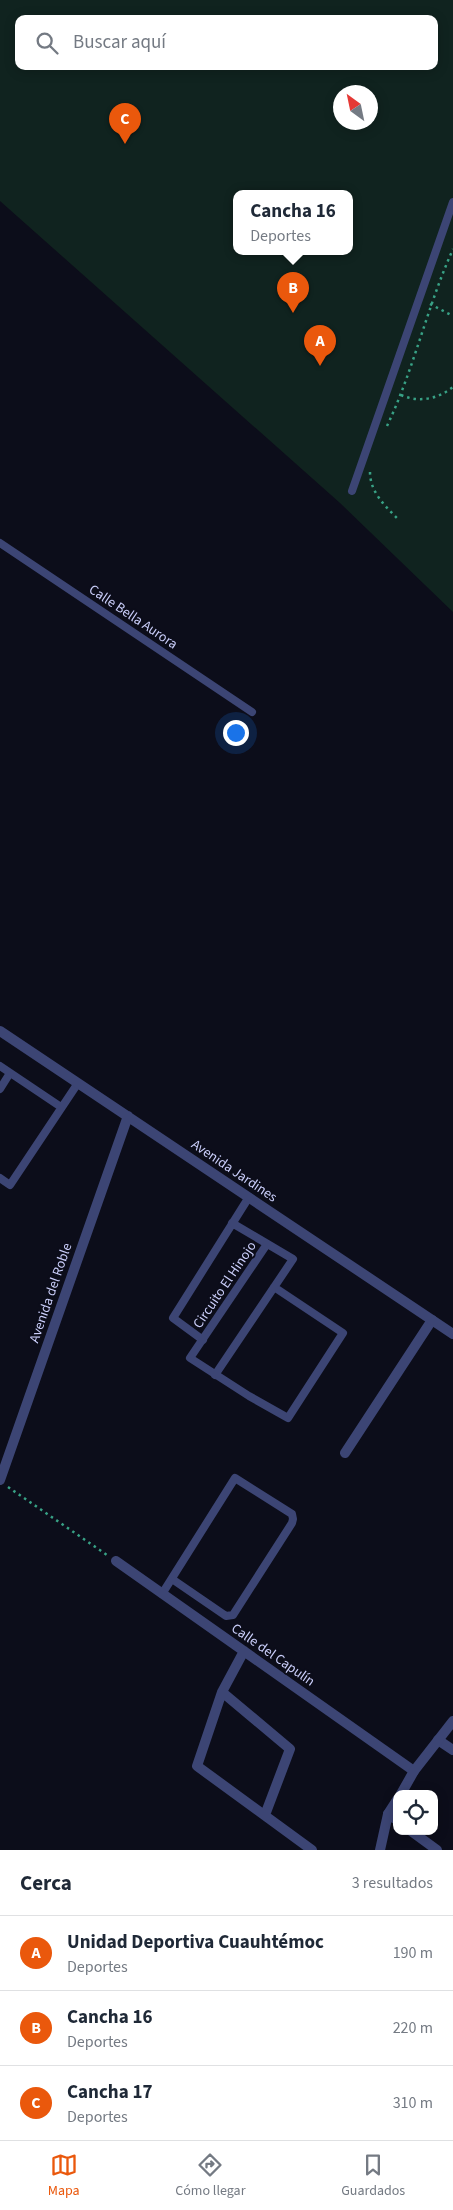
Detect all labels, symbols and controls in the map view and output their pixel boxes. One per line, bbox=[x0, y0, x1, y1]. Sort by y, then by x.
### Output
search box bbox=[15, 15, 438, 70]
icon: search bbox=[33, 29, 61, 57]
text: Buscar aquí bbox=[73, 29, 166, 56]
north arrow bbox=[333, 85, 378, 130]
pin: C bbox=[109, 103, 141, 144]
popup bbox=[233, 190, 353, 255]
text: Cancha 16 bbox=[250, 198, 336, 225]
text: Deportes bbox=[250, 225, 311, 247]
pin: B bbox=[277, 272, 309, 313]
pin: A bbox=[304, 325, 336, 366]
street label: Calle Bella Aurora bbox=[85, 580, 181, 654]
your location bbox=[223, 720, 249, 746]
street label: Avenida Jardines bbox=[187, 1135, 281, 1207]
street label: Circuito El Hinojo bbox=[188, 1237, 262, 1333]
street label: Avenida del Roble bbox=[25, 1240, 77, 1346]
street label: Calle del Capulín bbox=[227, 1619, 319, 1691]
map controls bbox=[393, 1790, 438, 1835]
button: locate bbox=[393, 1790, 438, 1835]
text: Cerca bbox=[20, 1868, 72, 1898]
text: 3 resultados bbox=[352, 1872, 433, 1894]
text: Unidad Deportiva Cuauhtémoc bbox=[67, 1929, 324, 1956]
text: A bbox=[31, 1942, 41, 1964]
text: 190 m bbox=[393, 1942, 433, 1964]
text: Deportes bbox=[67, 1956, 128, 1978]
text: Cancha 16 bbox=[67, 2004, 153, 2031]
text: B bbox=[31, 2017, 41, 2039]
text: 220 m bbox=[393, 2017, 433, 2039]
text: Deportes bbox=[67, 2031, 128, 2053]
text: Cancha 17 bbox=[67, 2079, 153, 2106]
text: C bbox=[31, 2092, 41, 2114]
text: 310 m bbox=[393, 2092, 433, 2114]
text: Deportes bbox=[67, 2106, 128, 2128]
tab: Mapa bbox=[48, 2151, 80, 2201]
tab: Cómo llegar bbox=[175, 2151, 246, 2201]
tab: Guardados bbox=[341, 2151, 405, 2201]

